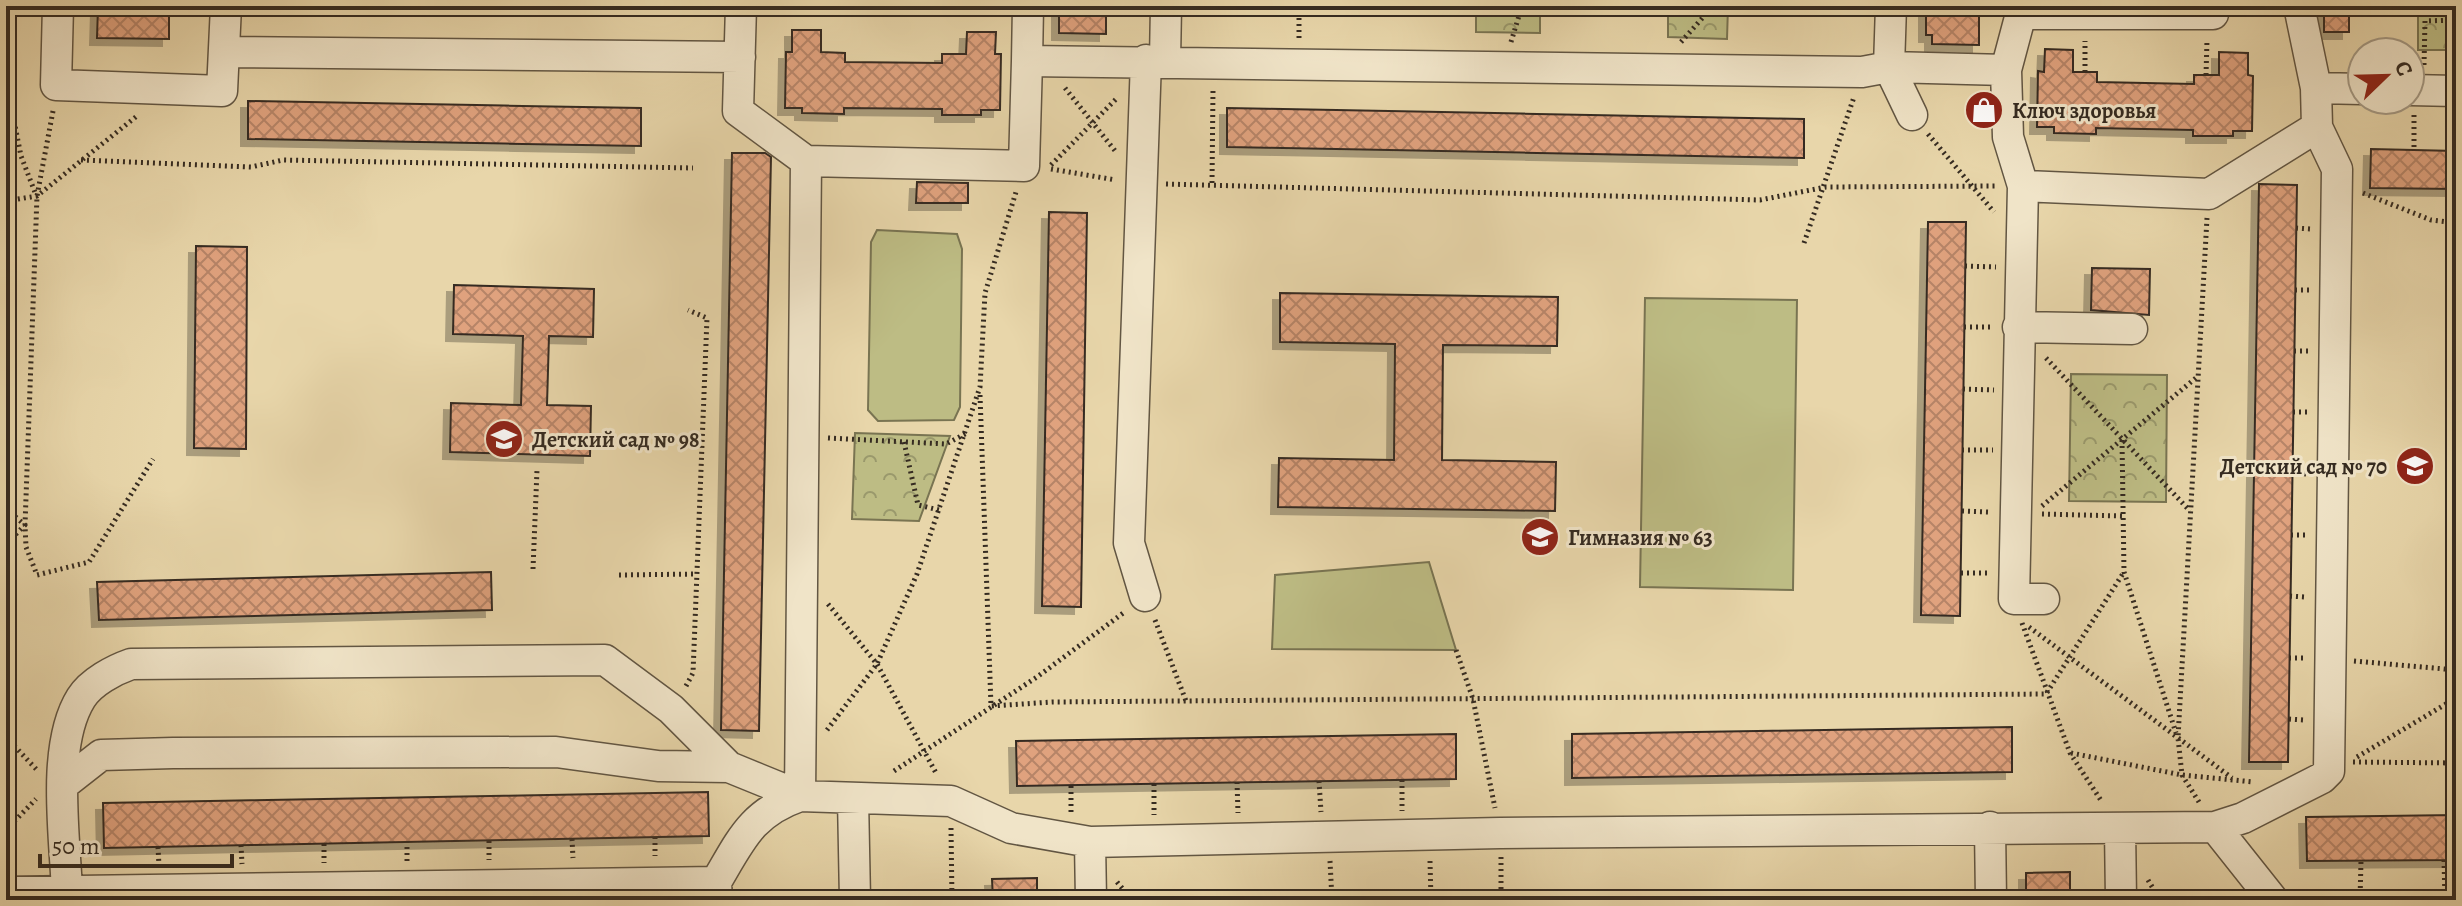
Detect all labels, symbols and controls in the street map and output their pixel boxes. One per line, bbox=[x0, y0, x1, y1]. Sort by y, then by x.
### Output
north arrow bbox=[2346, 36, 2426, 116]
text: С bbox=[2387, 56, 2420, 81]
shop icon: Ключ здоровья bbox=[1963, 89, 2005, 131]
place label: Ключ здоровья bbox=[2012, 96, 2156, 126]
school or university icon: Детский сад № 98 bbox=[483, 418, 525, 460]
place label: Детский сад № 98 bbox=[532, 425, 700, 455]
school or university icon: Детский сад № 70 bbox=[2394, 445, 2436, 487]
place label: Детский сад № 70 bbox=[2220, 452, 2387, 482]
school or university icon: Гимназия № 63 bbox=[1519, 516, 1561, 558]
place label: Гимназия № 63 bbox=[1568, 523, 1713, 553]
scale bar bbox=[40, 818, 232, 868]
text: 50 m bbox=[52, 830, 100, 862]

